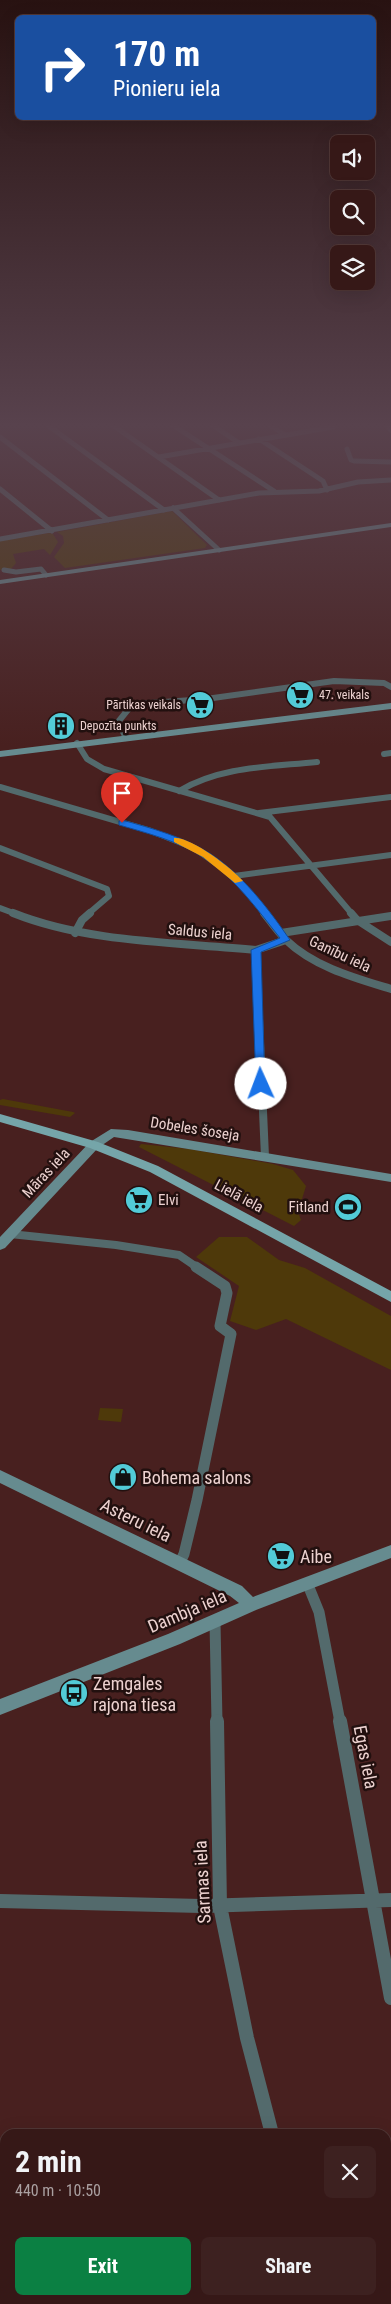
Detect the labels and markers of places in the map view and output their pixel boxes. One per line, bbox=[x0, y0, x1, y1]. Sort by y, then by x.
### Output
supermarket icon: 47. veikals bbox=[285, 680, 315, 710]
place label: 47. veikals bbox=[319, 688, 370, 702]
supermarket icon: Pārtikas veikals bbox=[185, 690, 215, 720]
place label: Pārtikas veikals bbox=[106, 698, 181, 712]
building icon: Depozīta punkts bbox=[46, 711, 76, 741]
place label: Depozīta punkts bbox=[80, 719, 156, 733]
pin bbox=[101, 772, 143, 823]
supermarket icon: Elvi bbox=[124, 1185, 154, 1215]
place label: Elvi bbox=[158, 1191, 179, 1209]
sports icon: Fitland bbox=[333, 1192, 363, 1222]
place label: Fitland bbox=[289, 1198, 329, 1216]
shop icon: Bohema salons bbox=[108, 1462, 138, 1492]
place label: Bohema salons bbox=[142, 1467, 251, 1488]
supermarket icon: Aibe bbox=[266, 1541, 296, 1571]
place label: Aibe bbox=[300, 1546, 332, 1567]
place label: Zemgales rajona tiesa bbox=[93, 1673, 176, 1715]
bus stop icon: Zemgales rajona tiesa bbox=[59, 1678, 89, 1708]

